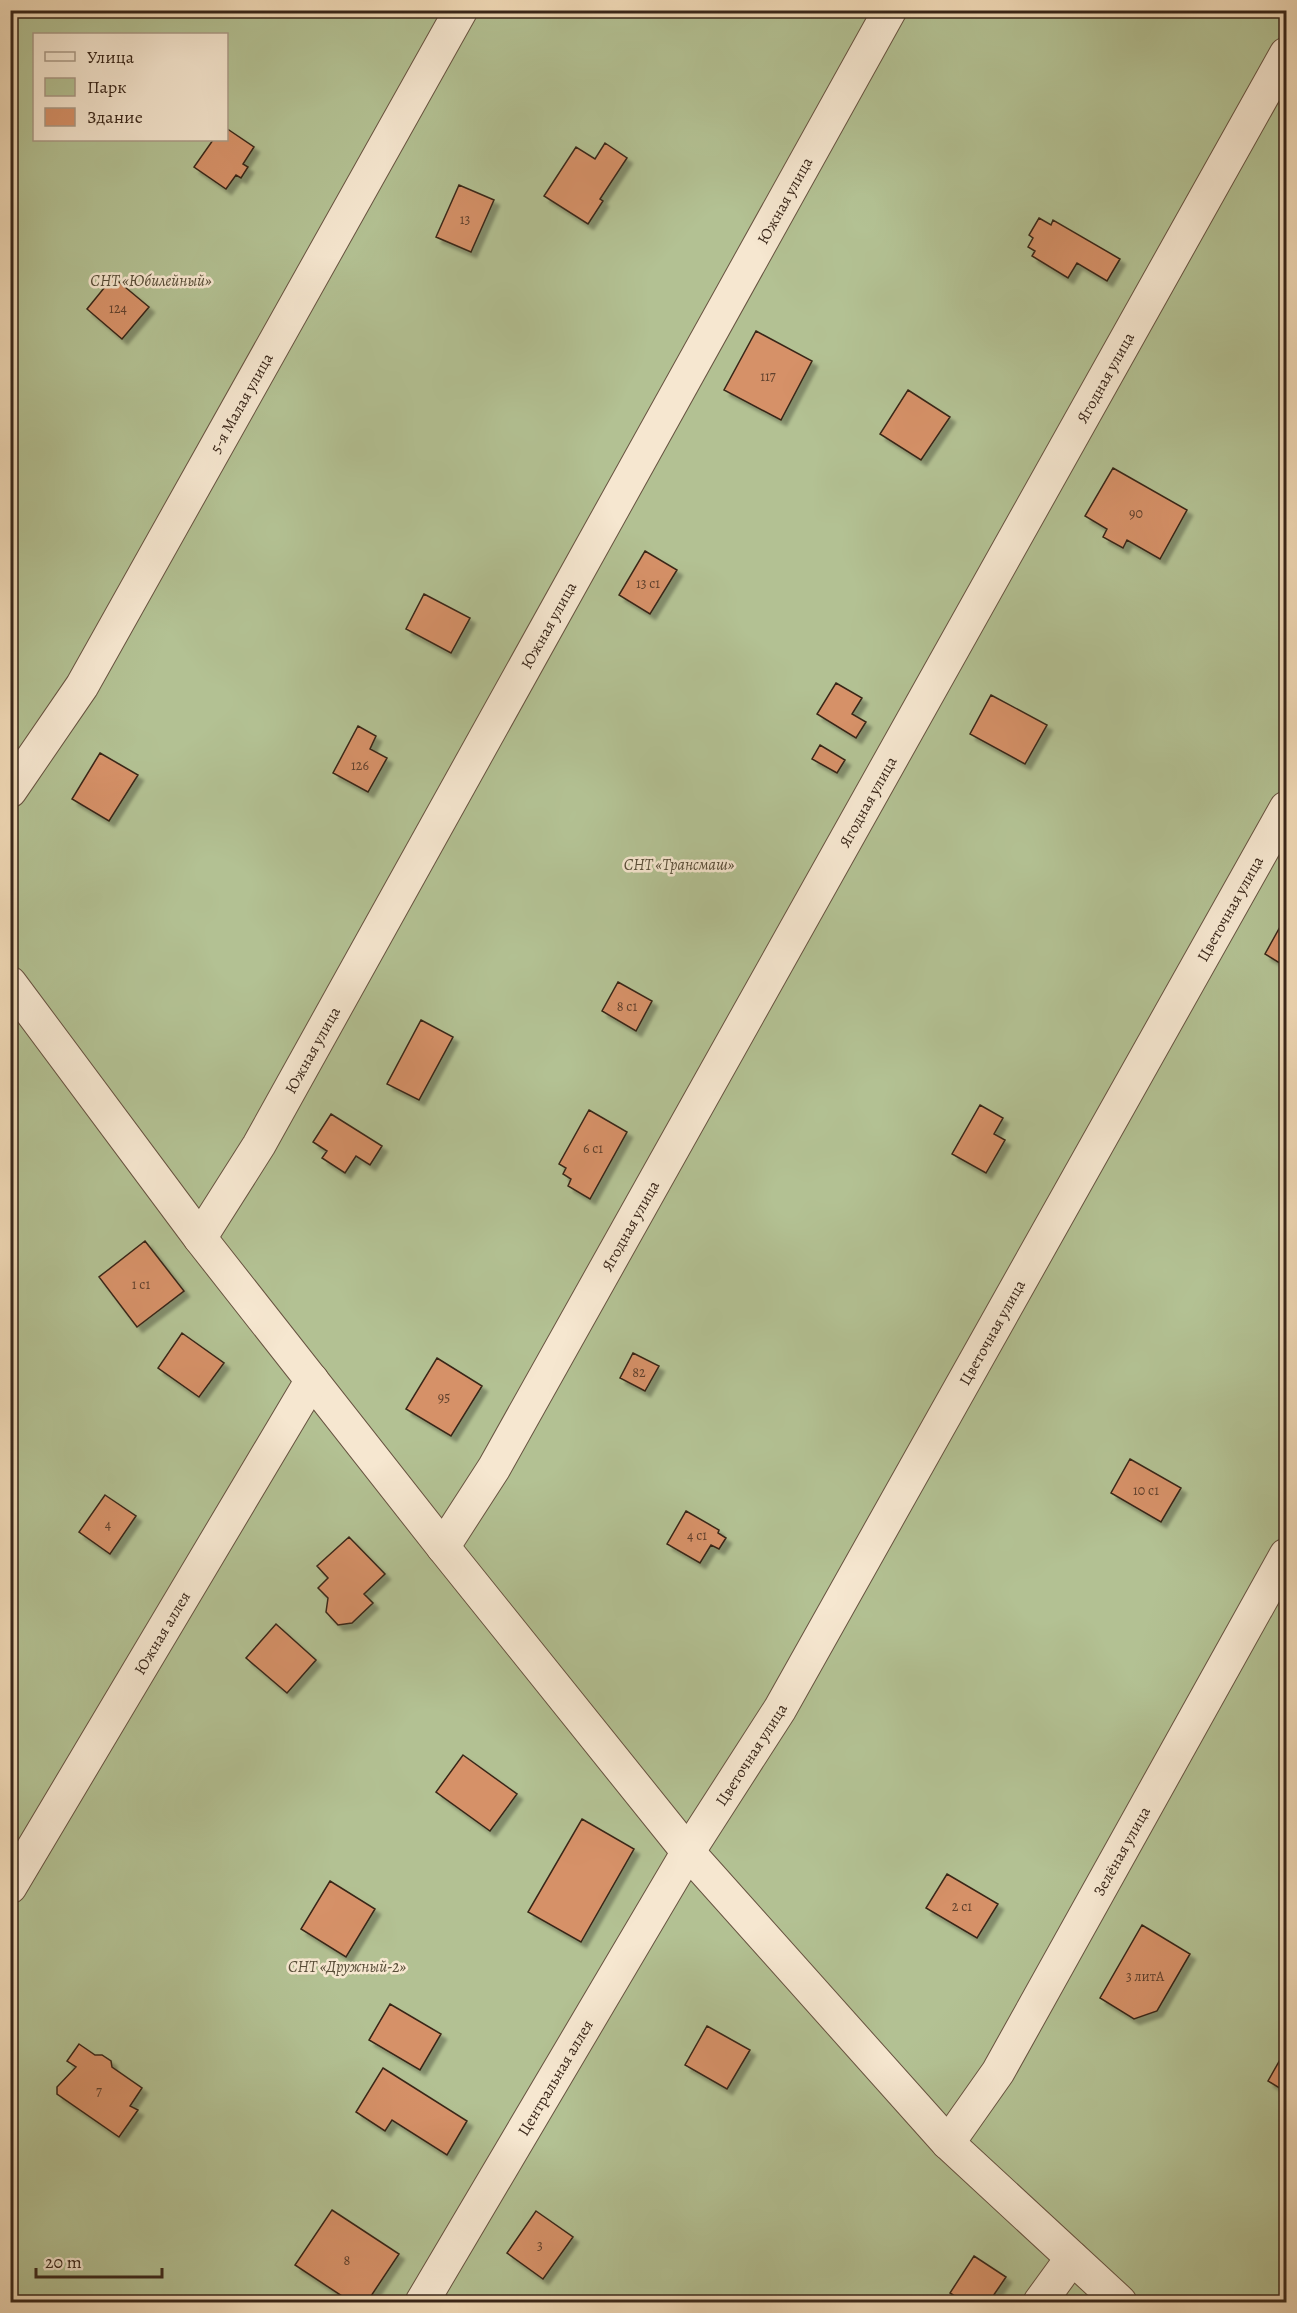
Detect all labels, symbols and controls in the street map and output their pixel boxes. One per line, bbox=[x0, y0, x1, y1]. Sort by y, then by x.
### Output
legend bbox=[33, 33, 228, 141]
text: Улица bbox=[87, 45, 135, 69]
text: Парк bbox=[87, 75, 127, 99]
text: Здание bbox=[87, 105, 143, 129]
street label: Южная улица bbox=[752, 153, 818, 248]
house number: 13 bbox=[460, 210, 470, 229]
park label: СНТ «Юбилейный» bbox=[90, 270, 212, 292]
house number: 124 bbox=[109, 299, 127, 318]
street label: Ягодная улица bbox=[1071, 328, 1140, 427]
street label: 5-я Малая улица bbox=[205, 349, 279, 457]
house number: 117 bbox=[760, 367, 776, 386]
house number: 90 bbox=[1129, 504, 1143, 523]
house number: 13 с1 bbox=[636, 574, 660, 593]
street label: Южная улица bbox=[516, 577, 582, 673]
street label: Ягодная улица bbox=[834, 752, 903, 851]
house number: 126 bbox=[351, 756, 369, 775]
street label: Цветочная улица bbox=[1192, 852, 1269, 966]
park label: СНТ «Трансмаш» bbox=[624, 854, 735, 876]
house number: 8 с1 bbox=[617, 997, 637, 1016]
street label: Южная улица bbox=[280, 1002, 346, 1098]
house number: 6 с1 bbox=[583, 1139, 603, 1158]
street label: Ягодная улица bbox=[596, 1176, 665, 1275]
house number: 1 с1 bbox=[132, 1275, 150, 1294]
street label: Цветочная улица bbox=[954, 1275, 1031, 1389]
house number: 82 bbox=[632, 1363, 646, 1382]
house number: 95 bbox=[438, 1388, 450, 1407]
house number: 10 с1 bbox=[1133, 1481, 1159, 1500]
house number: 4 bbox=[105, 1515, 111, 1534]
house number: 4 с1 bbox=[687, 1526, 707, 1545]
street label: Южная аллея bbox=[129, 1587, 196, 1679]
street label: Цветочная улица bbox=[711, 1699, 793, 1810]
street label: Зелёная улица bbox=[1088, 1802, 1156, 1900]
house number: 2 с1 bbox=[952, 1897, 972, 1916]
park label: СНТ «Дружный-2» bbox=[288, 1956, 406, 1978]
house number: 3 литА bbox=[1126, 1967, 1165, 1986]
street label: Центральная аллея bbox=[513, 2015, 599, 2140]
house number: 7 bbox=[96, 2082, 102, 2101]
house number: 3 bbox=[537, 2236, 543, 2255]
scale bar bbox=[36, 2241, 162, 2279]
text: 20 m bbox=[45, 2250, 82, 2274]
house number: 8 bbox=[344, 2251, 351, 2270]

